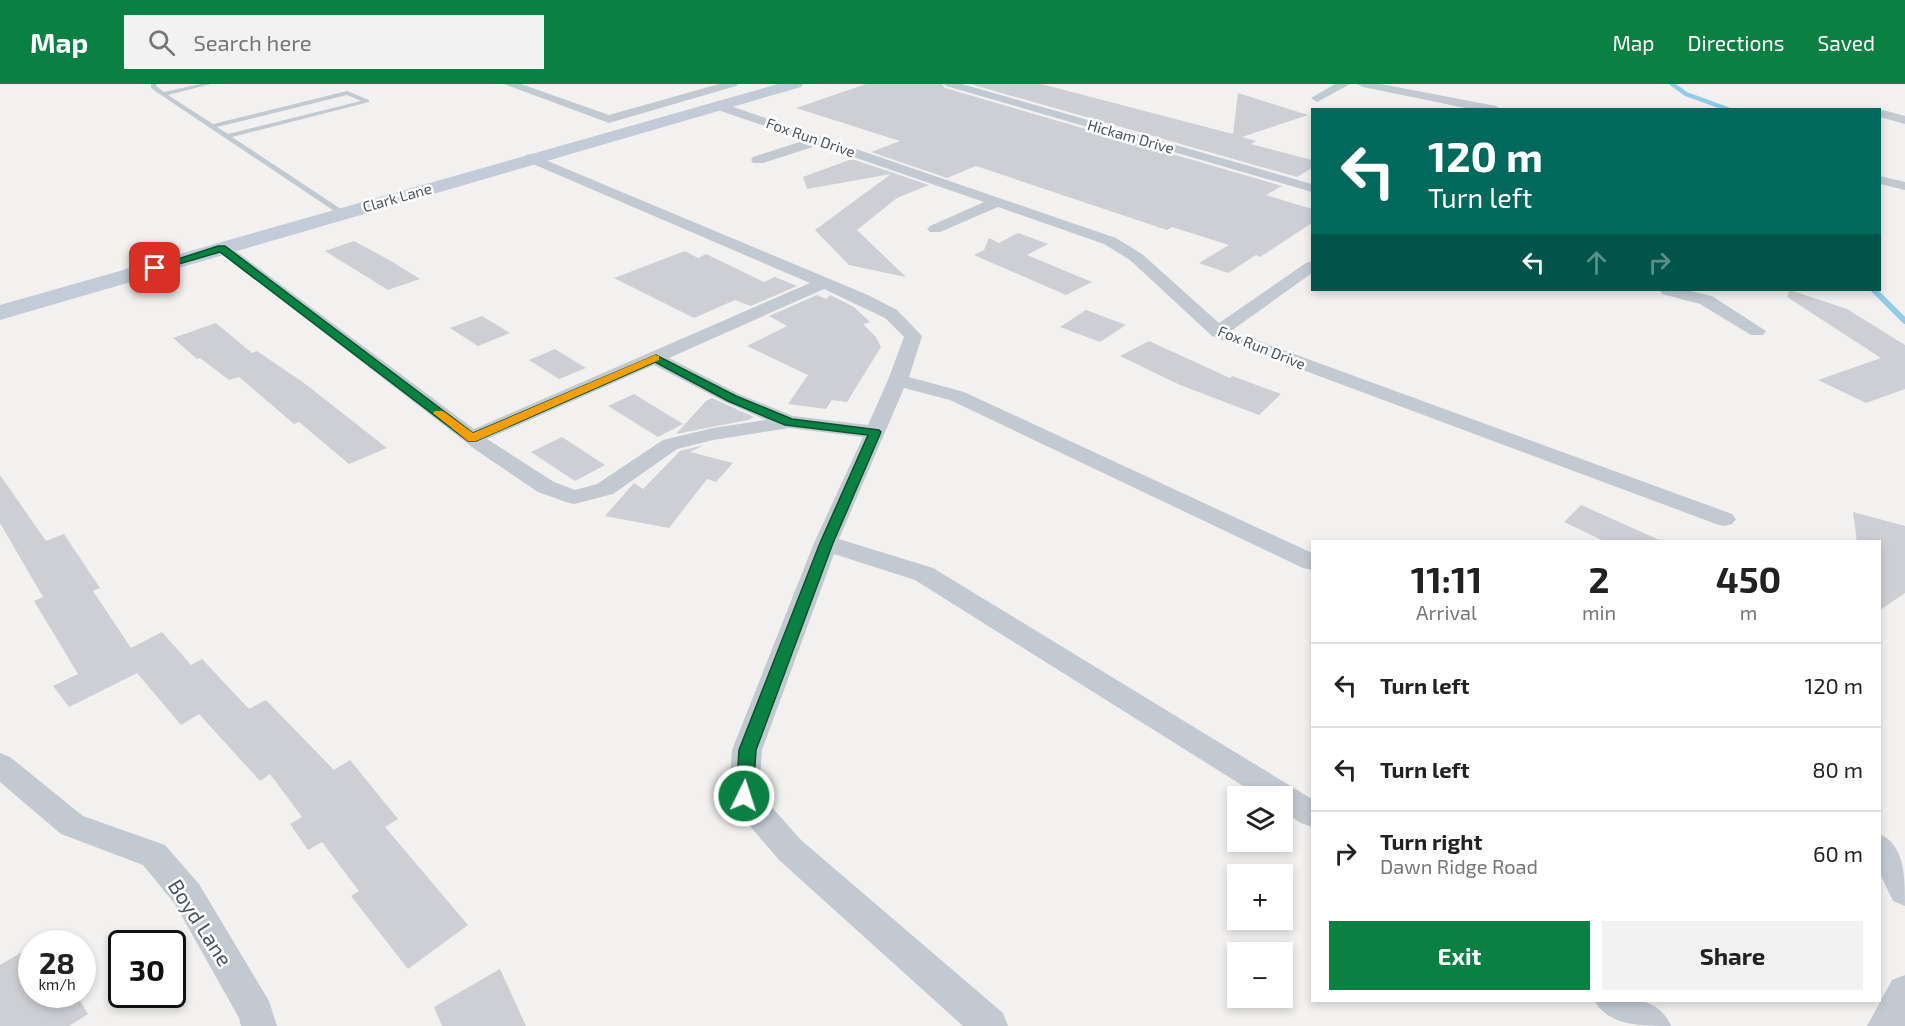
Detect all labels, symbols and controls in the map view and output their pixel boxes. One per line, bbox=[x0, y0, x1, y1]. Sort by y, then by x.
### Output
search box bbox=[124, 15, 544, 69]
text: Map bbox=[30, 25, 88, 59]
icon: search bbox=[145, 26, 178, 59]
text: Search here bbox=[193, 29, 312, 55]
text: Map bbox=[1612, 30, 1655, 55]
text: Directions bbox=[1688, 30, 1784, 55]
text: Saved bbox=[1817, 30, 1875, 55]
street label: Fox Run Drive bbox=[764, 113, 858, 161]
street label: Hickam Drive bbox=[1086, 115, 1176, 157]
text: 120 m bbox=[1428, 130, 1543, 180]
icon: left bbox=[1329, 132, 1407, 210]
street label: Clark Lane bbox=[360, 179, 434, 215]
text: Turn left bbox=[1428, 181, 1532, 213]
pin bbox=[129, 242, 180, 293]
icon: left bbox=[1517, 246, 1550, 279]
icon: ahead bbox=[1580, 246, 1613, 279]
icon: right bbox=[1643, 246, 1676, 279]
icon: arrive bbox=[138, 251, 171, 284]
street label: Fox Run Drive bbox=[1216, 321, 1308, 373]
text: 11:11 bbox=[1411, 557, 1482, 600]
text: 2 bbox=[1589, 557, 1609, 600]
text: 450 bbox=[1716, 557, 1781, 600]
text: Arrival bbox=[1416, 600, 1477, 624]
text: min bbox=[1582, 600, 1616, 624]
text: m bbox=[1740, 600, 1757, 624]
icon: left bbox=[1329, 669, 1362, 702]
text: Turn left bbox=[1380, 672, 1469, 698]
text: 120 m bbox=[1804, 672, 1863, 698]
icon: left bbox=[1329, 753, 1362, 786]
text: Turn left bbox=[1380, 756, 1469, 782]
text: 80 m bbox=[1812, 756, 1863, 782]
position arrow bbox=[712, 764, 776, 828]
map controls bbox=[1227, 786, 1293, 1008]
button: layers bbox=[1227, 786, 1293, 852]
text: Turn right bbox=[1380, 828, 1482, 854]
icon: right bbox=[1329, 837, 1362, 870]
text: 60 m bbox=[1813, 840, 1863, 866]
text: Dawn Ridge Road bbox=[1380, 854, 1538, 878]
button: + bbox=[1227, 864, 1293, 930]
street label: Boyd Lane bbox=[164, 874, 238, 970]
button: Exit bbox=[1329, 921, 1590, 990]
button: Share bbox=[1602, 921, 1863, 990]
speed limit sign: 30 bbox=[108, 930, 186, 1008]
button: − bbox=[1227, 942, 1293, 1008]
text: 28 bbox=[39, 944, 75, 980]
text: km/h bbox=[38, 975, 76, 993]

